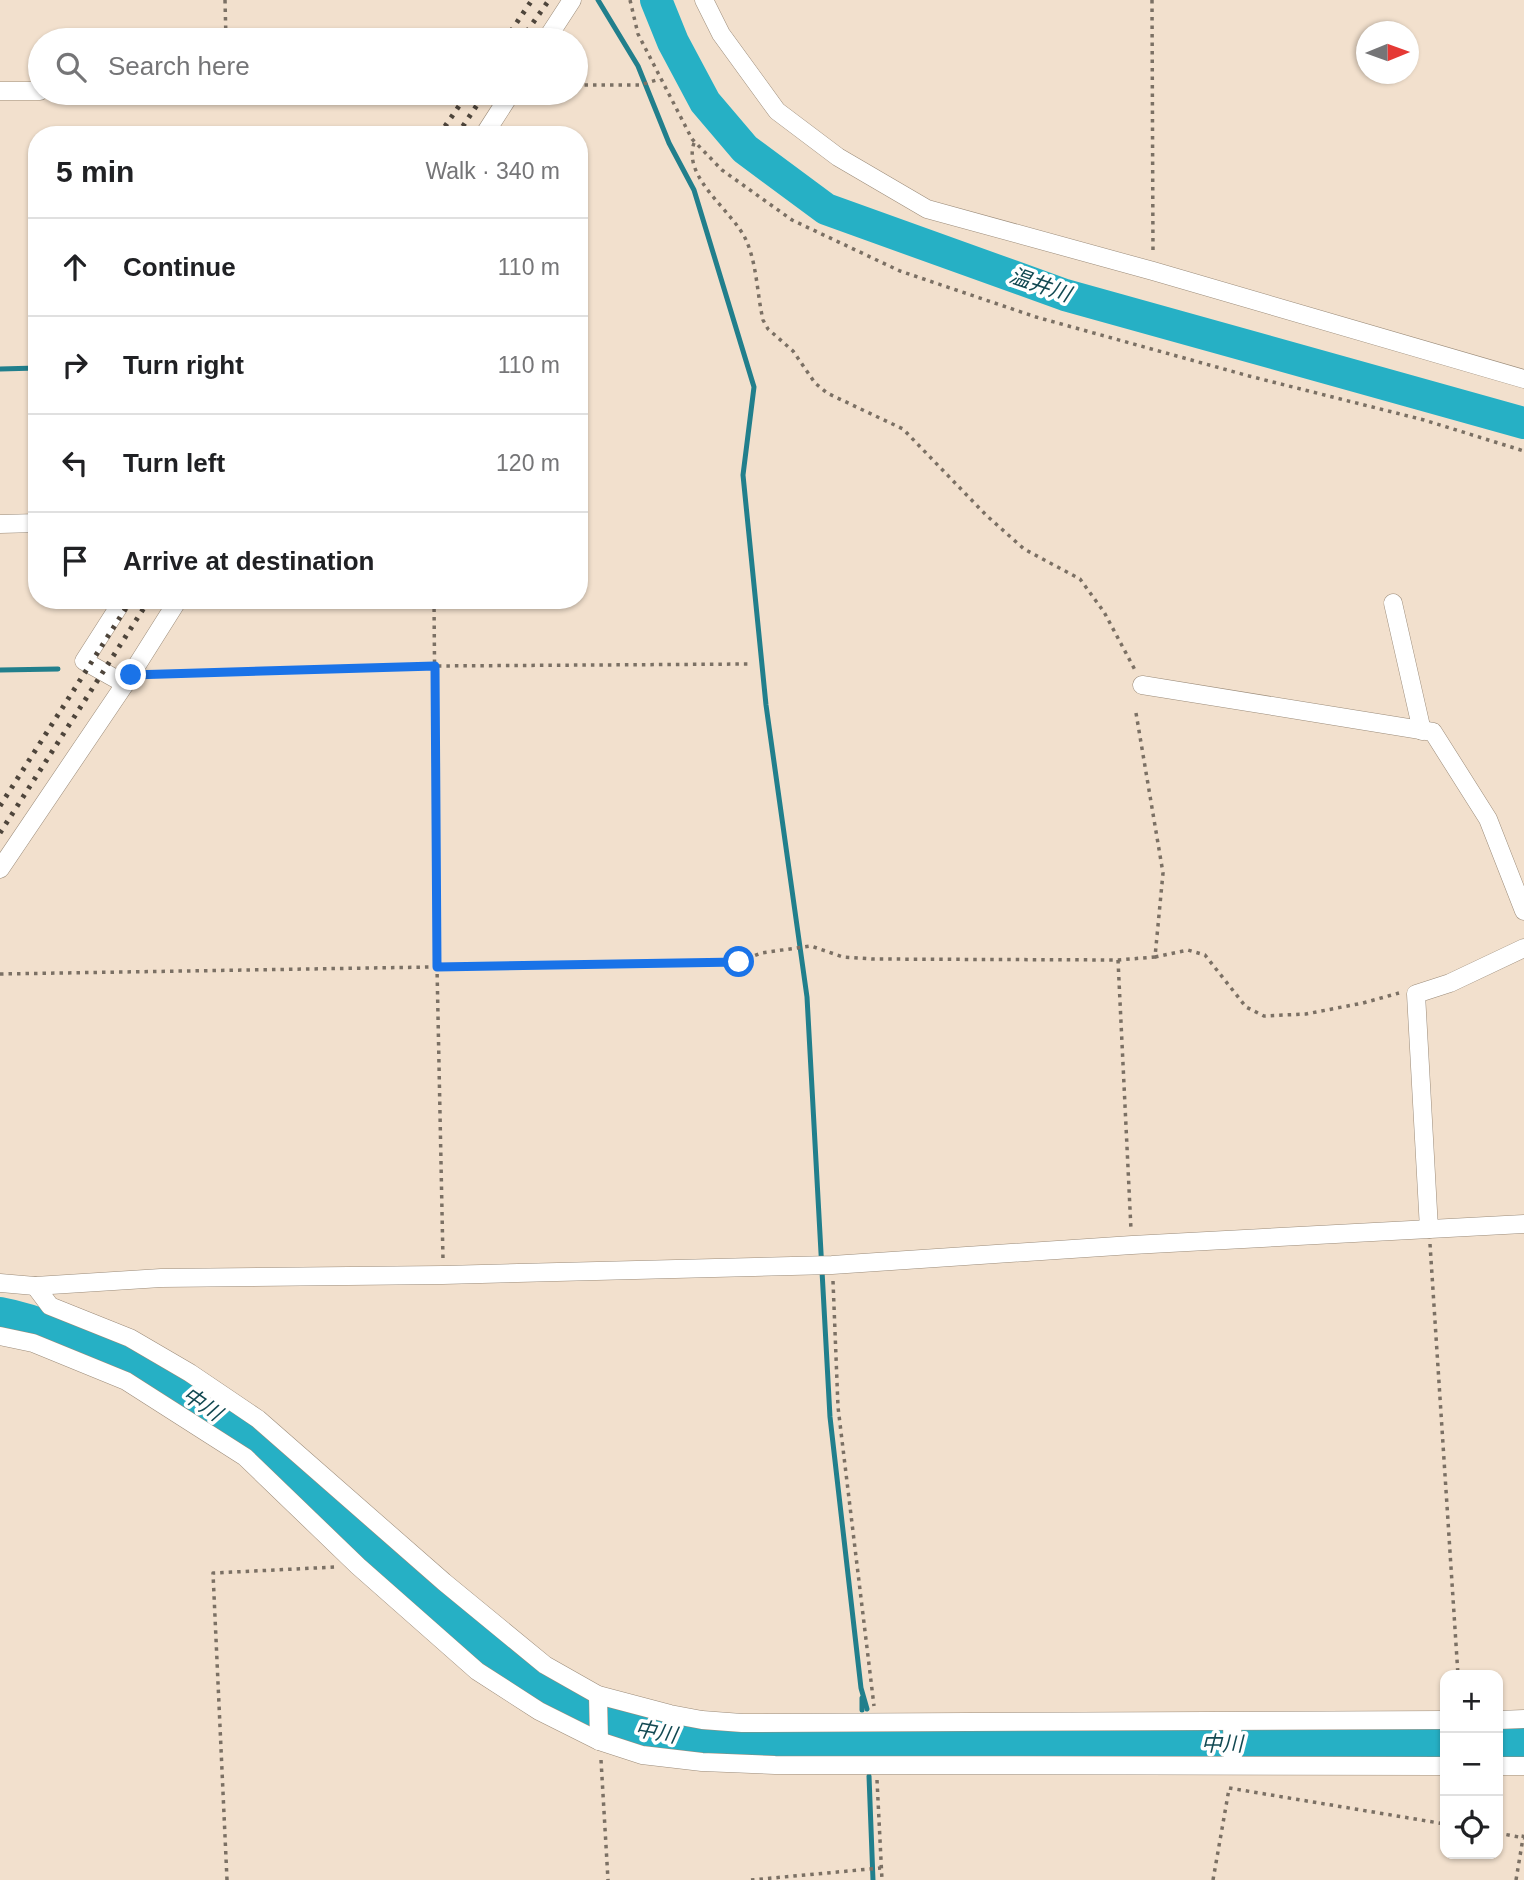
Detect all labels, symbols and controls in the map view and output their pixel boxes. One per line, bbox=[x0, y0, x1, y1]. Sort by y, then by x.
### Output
north arrow bbox=[1356, 21, 1419, 84]
search box bbox=[28, 28, 588, 105]
icon: search bbox=[52, 48, 90, 86]
text: Search here bbox=[108, 51, 250, 81]
text: 5 min bbox=[56, 155, 134, 188]
text: Walk · 340 m bbox=[425, 158, 560, 184]
icon: ahead bbox=[56, 248, 94, 286]
text: Continue bbox=[123, 252, 236, 282]
text: 110 m bbox=[498, 254, 560, 280]
water label: 温井川 bbox=[1007, 263, 1076, 306]
icon: right bbox=[56, 346, 94, 384]
text: Turn right bbox=[123, 350, 244, 380]
text: 110 m bbox=[498, 352, 560, 378]
icon: left bbox=[56, 444, 94, 482]
text: Turn left bbox=[123, 448, 225, 478]
text: 120 m bbox=[496, 450, 560, 476]
icon: arrive bbox=[56, 542, 94, 580]
text: Arrive at destination bbox=[123, 546, 374, 576]
route end bbox=[115, 659, 146, 690]
route start bbox=[723, 946, 754, 977]
water label: 中川 bbox=[178, 1382, 228, 1426]
map controls bbox=[1440, 1670, 1503, 1859]
button: + bbox=[1440, 1670, 1503, 1733]
water label: 中川 bbox=[633, 1717, 681, 1747]
water label: 中川 bbox=[1201, 1732, 1245, 1755]
button: − bbox=[1440, 1733, 1503, 1796]
button: locate bbox=[1440, 1796, 1503, 1859]

